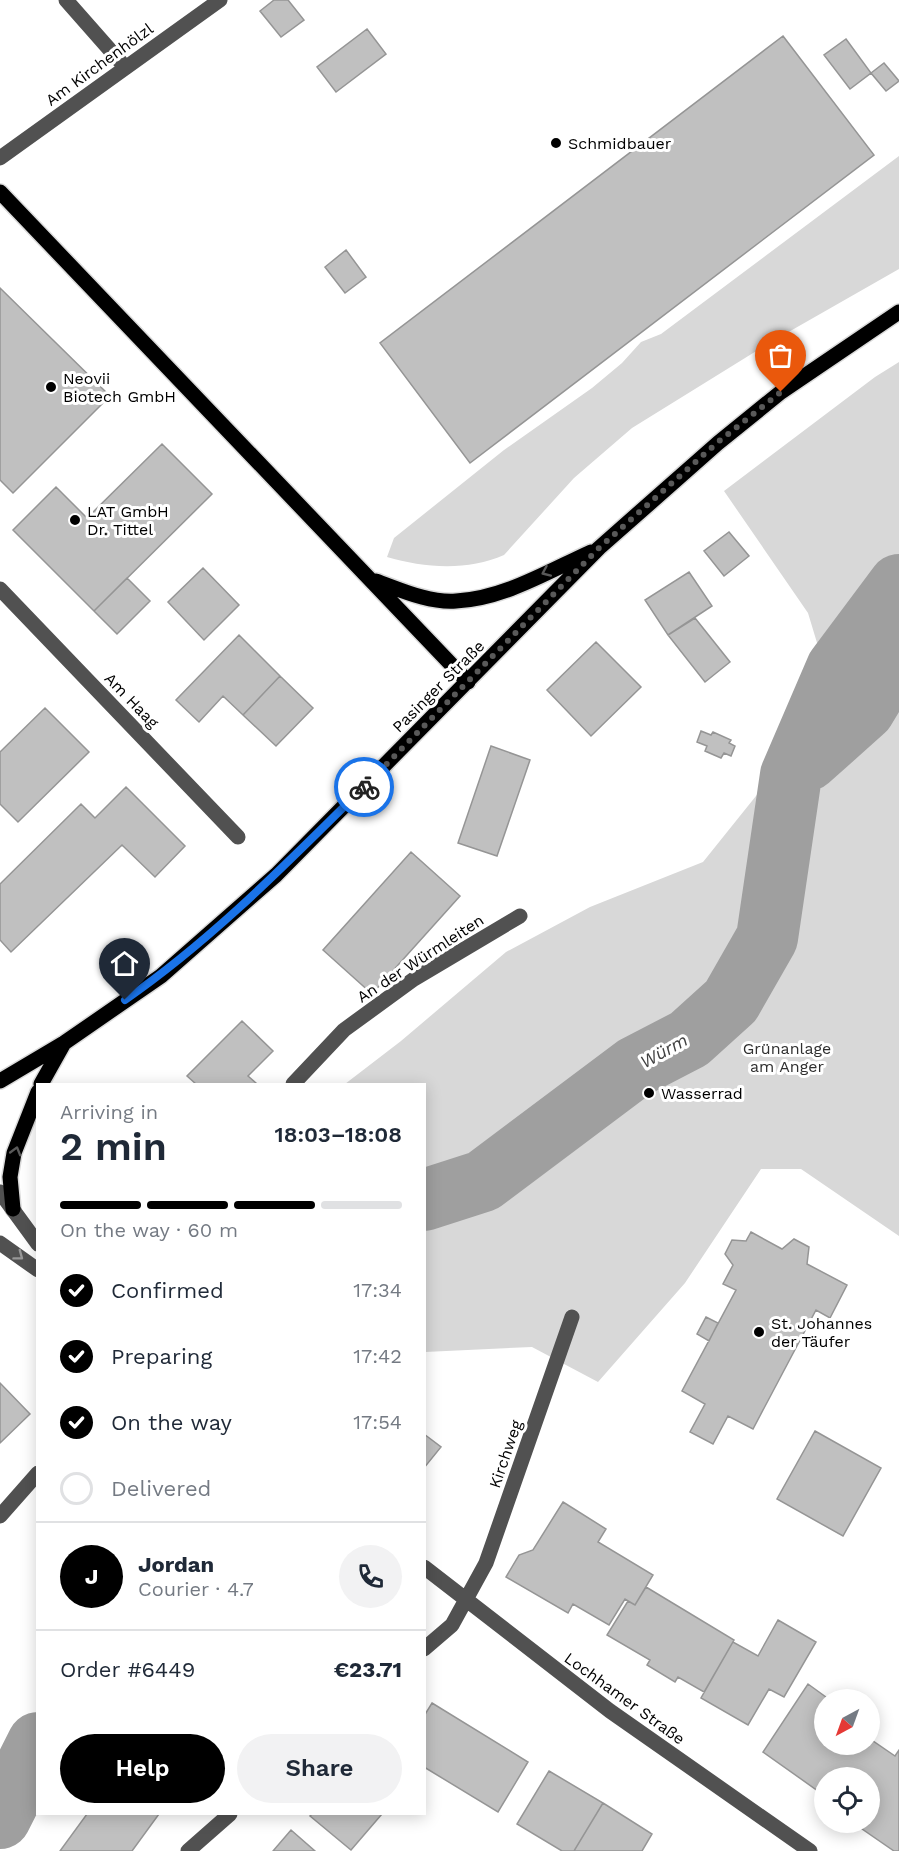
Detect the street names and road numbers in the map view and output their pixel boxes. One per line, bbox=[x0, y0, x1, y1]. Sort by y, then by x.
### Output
street label: Am Kirchenhölzl bbox=[42, 19, 157, 110]
street label: Pasinger Straße bbox=[388, 636, 488, 736]
street label: Am Haag bbox=[101, 669, 163, 732]
street label: An der Würmleiten bbox=[353, 910, 487, 1007]
street label: Kirchweg bbox=[485, 1417, 526, 1491]
street label: Lochhamer Straße bbox=[561, 1648, 689, 1748]

